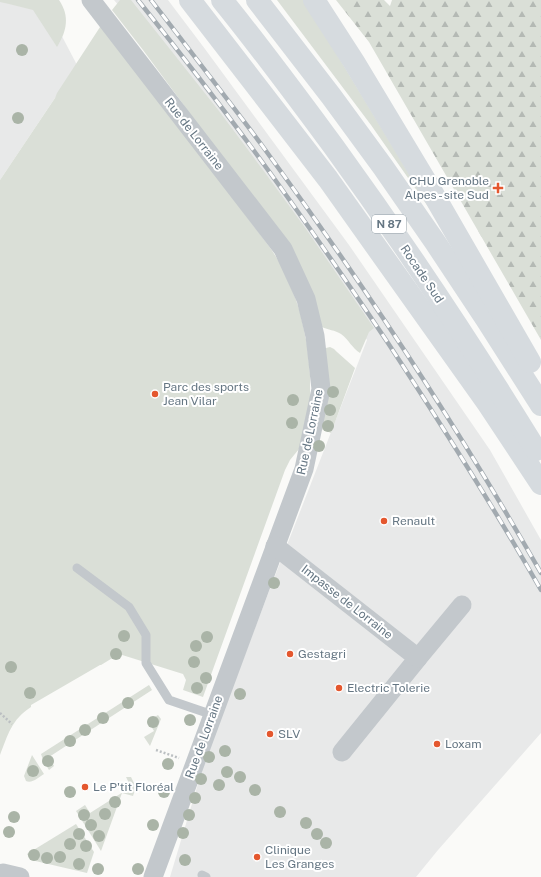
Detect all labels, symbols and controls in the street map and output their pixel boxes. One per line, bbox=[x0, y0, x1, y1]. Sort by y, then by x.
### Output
street label: Rue de Lorraine bbox=[162, 95, 227, 173]
place label: CHU Grenoble Alpes - site Sud bbox=[405, 174, 489, 202]
marker: CHU Grenoble Alpes - site Sud bbox=[492, 182, 504, 194]
road number: N 87 bbox=[372, 215, 406, 233]
street label: Rocade Sud bbox=[398, 242, 446, 306]
place label: Parc des sports Jean Vilar bbox=[163, 380, 249, 408]
street label: Rue de Lorraine bbox=[294, 388, 326, 476]
marker: Parc des sports Jean Vilar bbox=[150, 389, 160, 399]
place label: Renault bbox=[392, 514, 435, 528]
marker: Renault bbox=[379, 516, 389, 526]
street label: Impasse de Lorraine bbox=[299, 562, 396, 642]
place label: Gestagri bbox=[298, 647, 346, 661]
marker: Gestagri bbox=[285, 649, 295, 659]
place label: Electric Tolerie bbox=[347, 681, 430, 695]
marker: Electric Tolerie bbox=[334, 683, 344, 693]
street label: Rue de Lorraine bbox=[182, 693, 226, 780]
place label: SLV bbox=[278, 727, 300, 741]
marker: SLV bbox=[265, 729, 275, 739]
place label: Loxam bbox=[445, 737, 482, 751]
marker: Loxam bbox=[432, 739, 442, 749]
place label: Le P'tit Floréal bbox=[93, 780, 174, 794]
marker: Le P'tit Floréal bbox=[80, 782, 90, 792]
place label: Clinique Les Granges bbox=[265, 843, 334, 871]
marker: Clinique Les Granges bbox=[252, 852, 262, 862]

